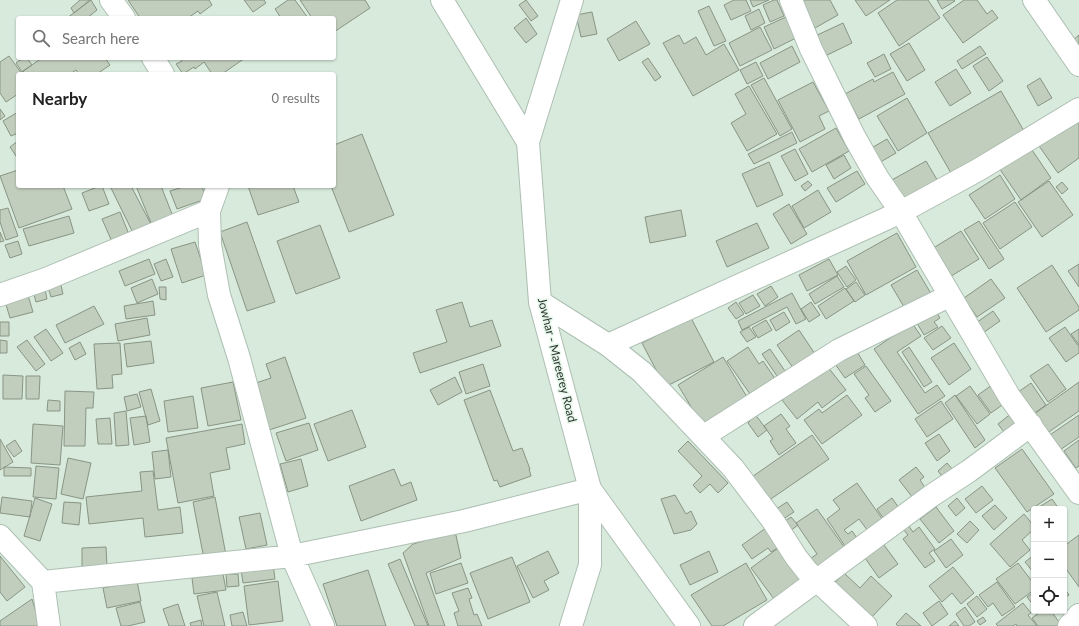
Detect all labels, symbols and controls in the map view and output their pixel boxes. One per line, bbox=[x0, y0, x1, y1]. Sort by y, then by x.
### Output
search box bbox=[16, 16, 336, 60]
icon: search bbox=[30, 27, 52, 49]
text: Search here bbox=[62, 29, 139, 47]
text: Nearby bbox=[32, 88, 87, 109]
text: 0 results bbox=[272, 90, 320, 106]
street label: Jowhar - Mareerey Road bbox=[535, 296, 580, 424]
map controls bbox=[1031, 506, 1067, 614]
button: + bbox=[1031, 506, 1067, 542]
button: − bbox=[1031, 542, 1067, 578]
button: locate bbox=[1031, 578, 1067, 614]

